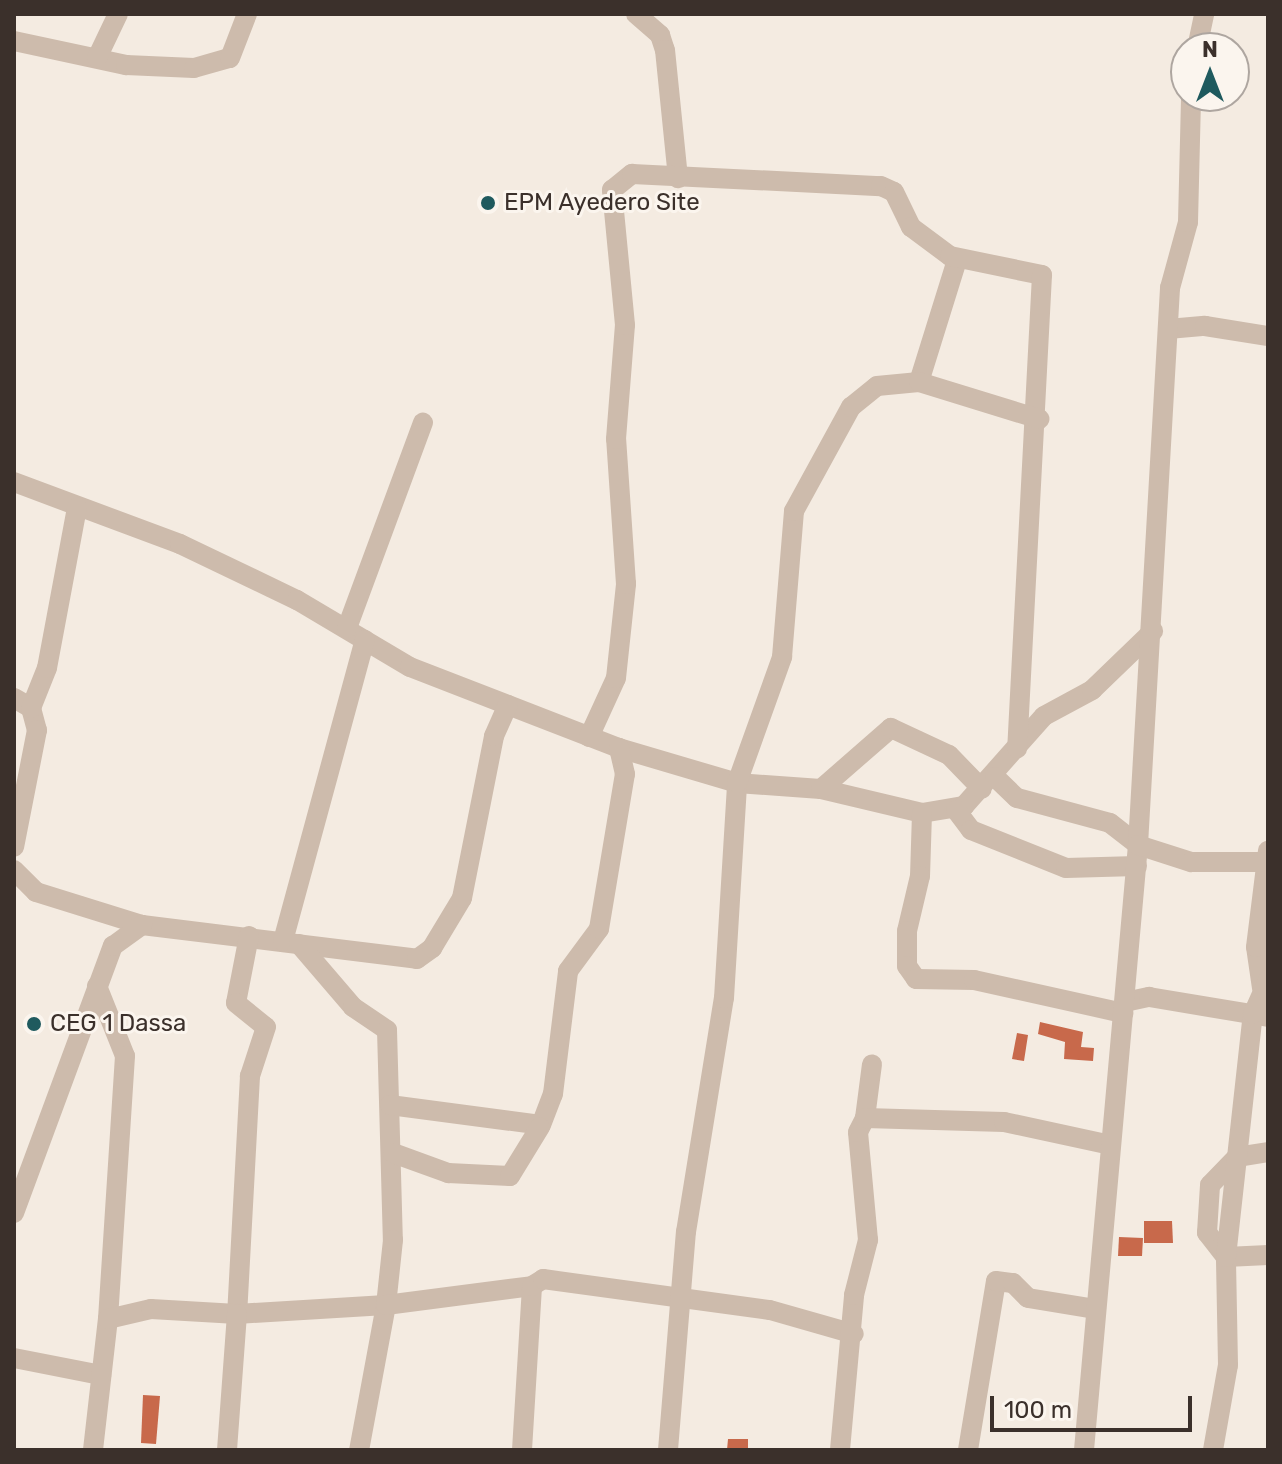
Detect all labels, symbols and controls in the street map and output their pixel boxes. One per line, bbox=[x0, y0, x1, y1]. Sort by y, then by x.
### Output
north arrow bbox=[1170, 32, 1250, 112]
text: N bbox=[1202, 36, 1218, 63]
place label: EPM Ayedero Site bbox=[504, 189, 700, 217]
marker: EPM Ayedero Site bbox=[479, 194, 497, 212]
place label: CEG 1 Dassa bbox=[50, 1010, 186, 1038]
marker: CEG 1 Dassa bbox=[25, 1015, 43, 1033]
scale bar bbox=[994, 1380, 1196, 1430]
text: 100 m bbox=[1004, 1396, 1072, 1424]

